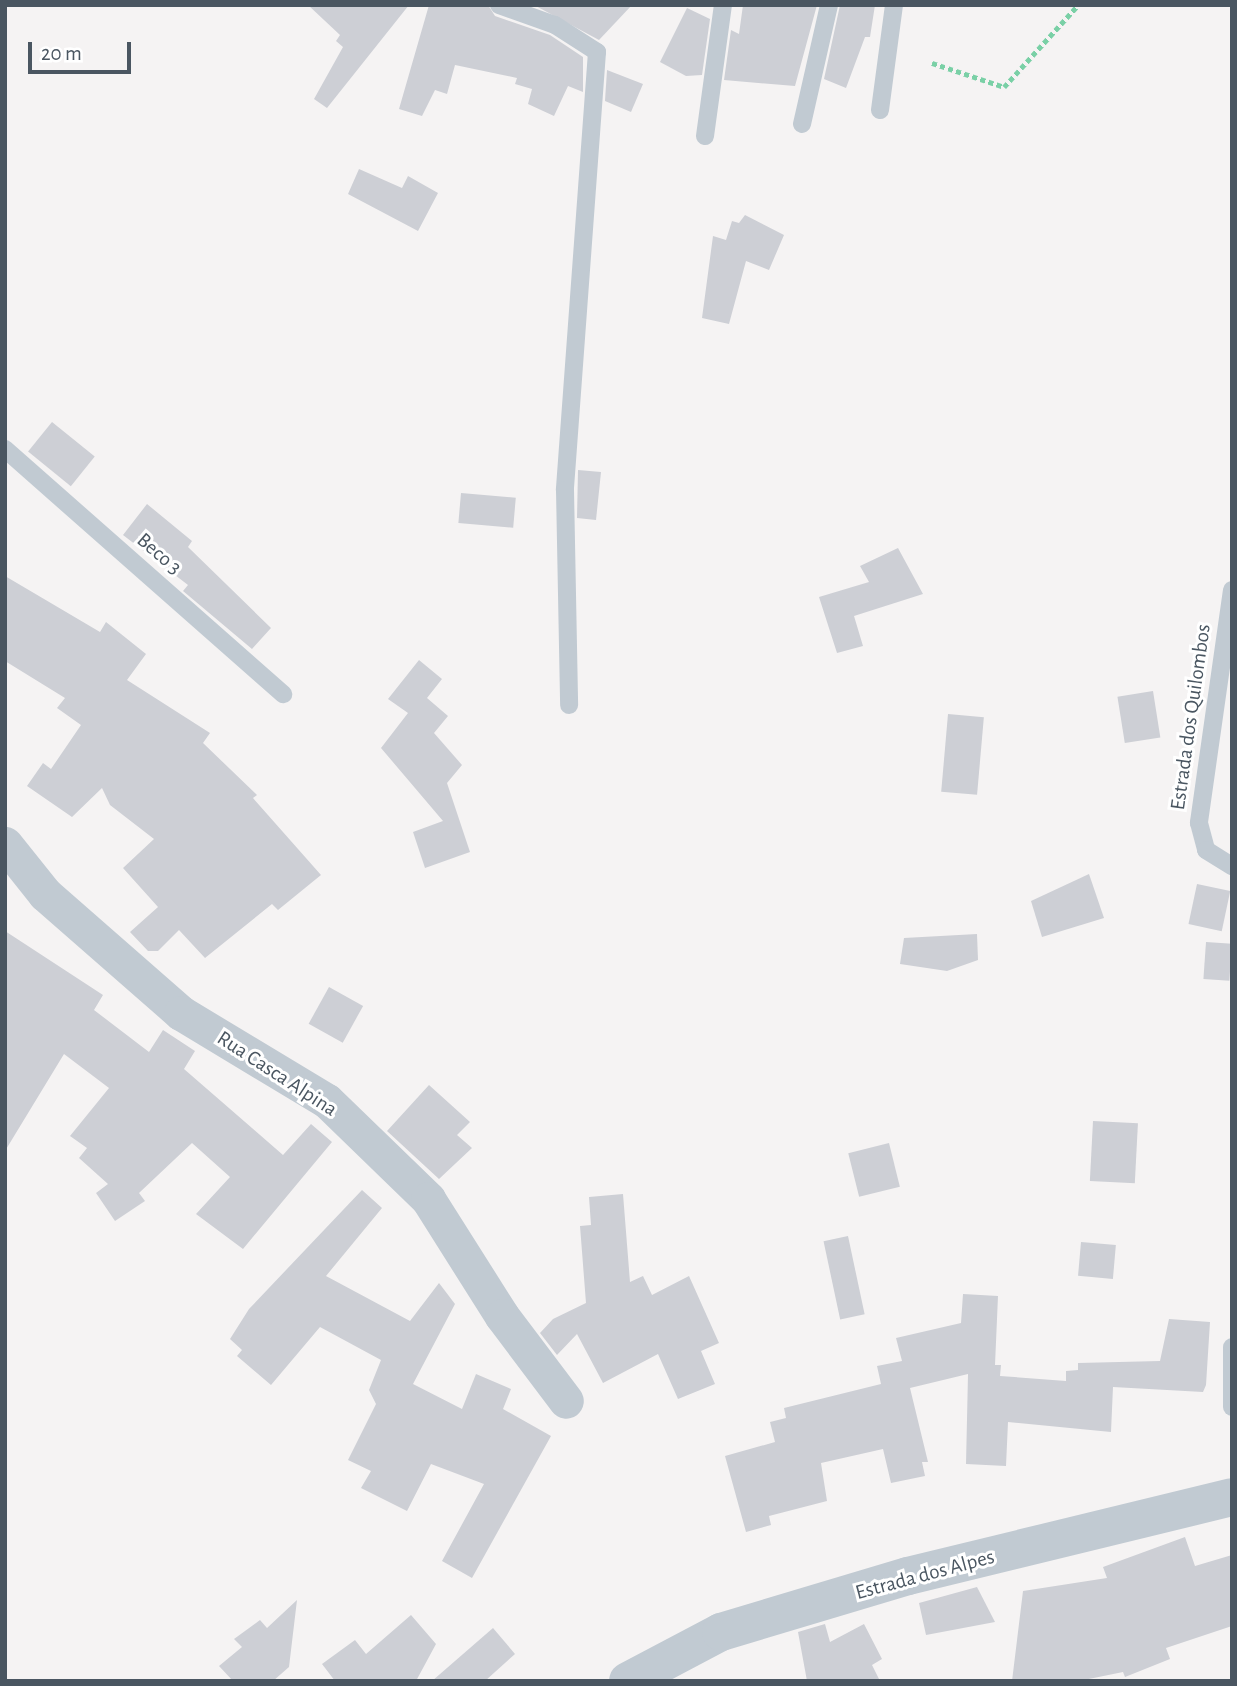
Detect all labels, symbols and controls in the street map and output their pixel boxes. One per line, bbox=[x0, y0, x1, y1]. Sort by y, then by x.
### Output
scale bar bbox=[32, 28, 135, 72]
text: 20 m bbox=[41, 43, 82, 64]
street label: Beco 3 bbox=[131, 528, 187, 580]
street label: Estrada dos Quilombos bbox=[1165, 622, 1217, 812]
street label: Rua Casca Alpina bbox=[212, 1026, 342, 1122]
street label: Estrada dos Alpes bbox=[853, 1544, 997, 1606]

